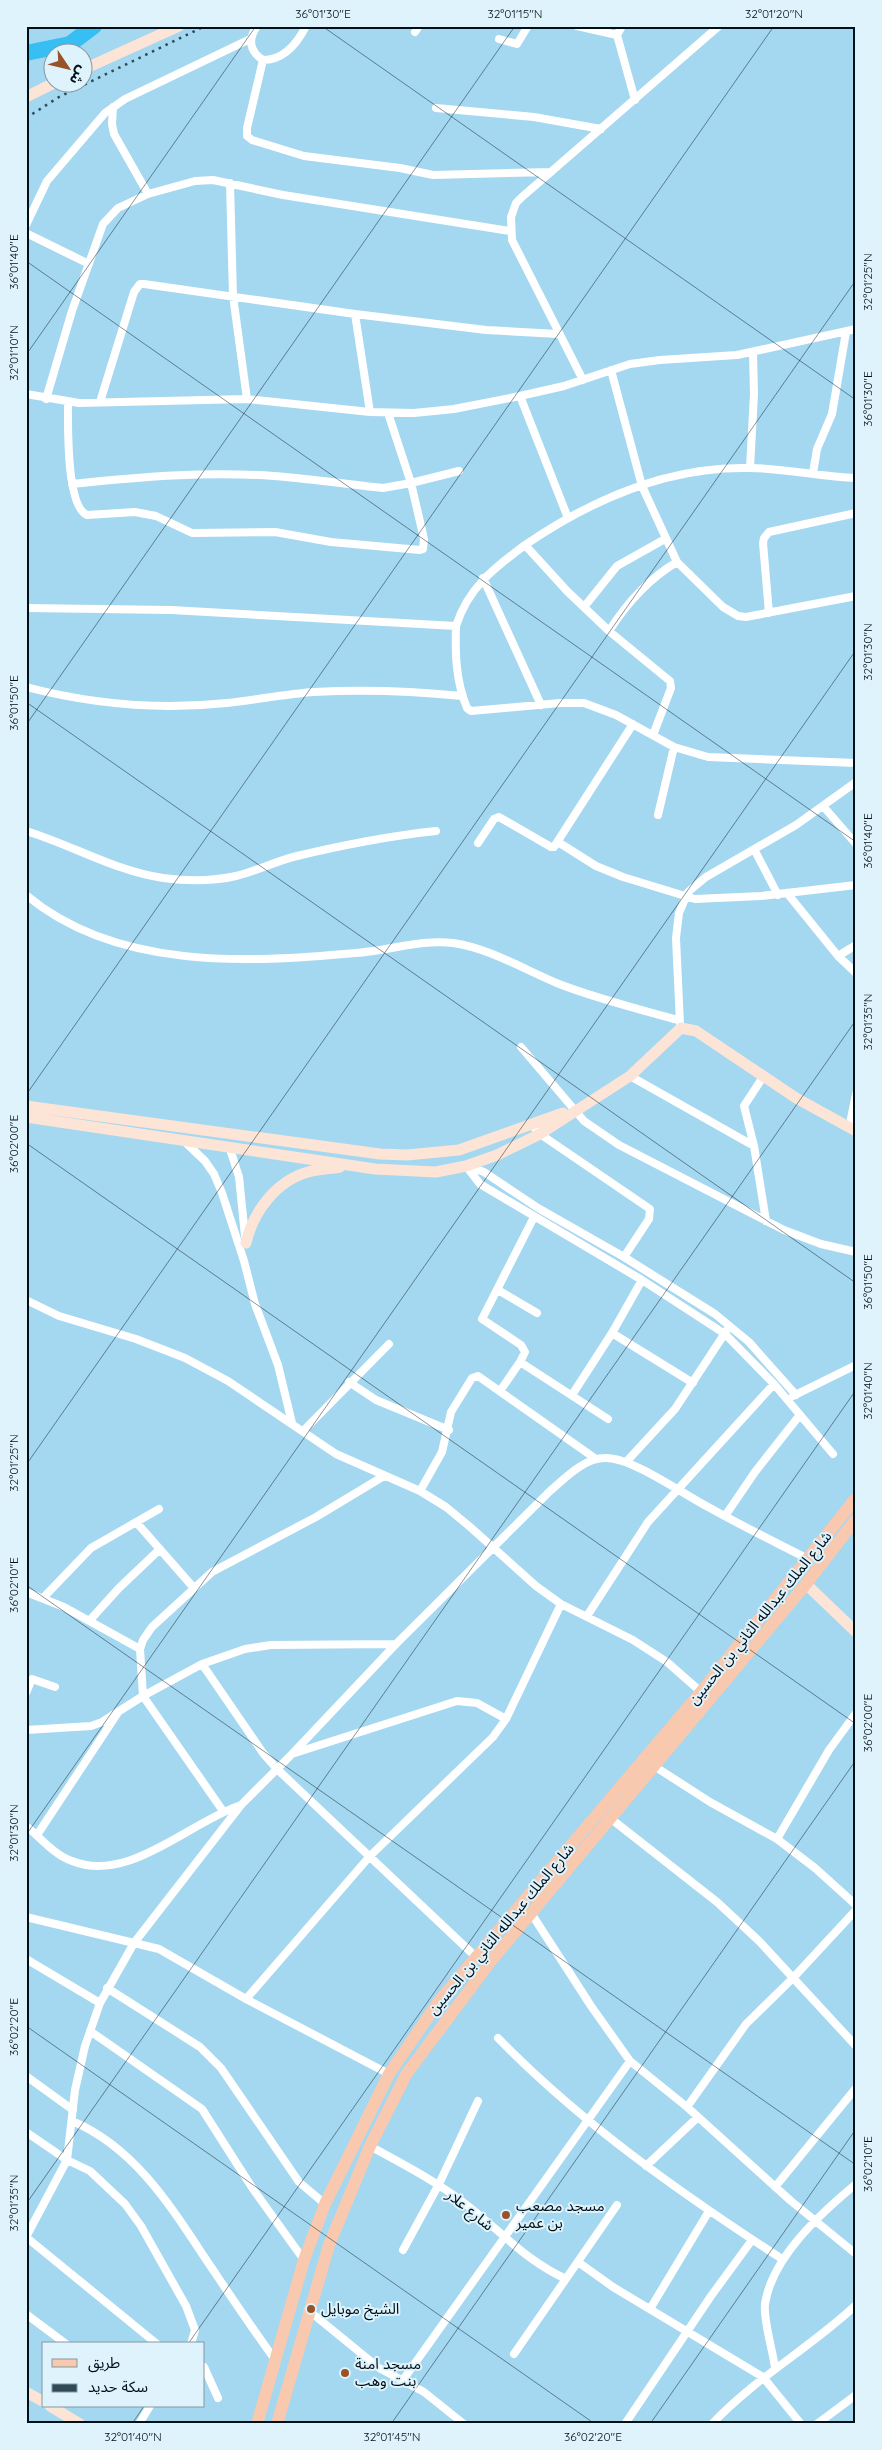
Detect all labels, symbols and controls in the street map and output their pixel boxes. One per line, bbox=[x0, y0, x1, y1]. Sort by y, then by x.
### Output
text: 36°01'30"E bbox=[295, 6, 351, 21]
text: 32°01'15"N bbox=[487, 6, 543, 21]
text: 32°01'20"N bbox=[745, 6, 803, 21]
north arrow bbox=[42, 42, 92, 92]
text: ش bbox=[66, 62, 92, 88]
text: 36°01'40"E bbox=[6, 234, 21, 290]
text: 32°01'25"N bbox=[860, 253, 875, 311]
text: 32°01'10"N bbox=[6, 325, 21, 381]
text: 36°01'30"E bbox=[860, 371, 875, 427]
text: 32°01'30"N bbox=[860, 623, 875, 681]
text: 36°01'50"E bbox=[6, 675, 21, 731]
text: 36°01'40"E bbox=[860, 813, 875, 869]
text: 32°01'35"N bbox=[860, 994, 875, 1050]
text: 36°02'00"E bbox=[6, 1115, 21, 1173]
text: 36°01'50"E bbox=[860, 1254, 875, 1310]
text: 32°01'40"N bbox=[860, 1362, 875, 1420]
text: 32°01'25"N bbox=[6, 1434, 21, 1492]
street label: شارع الملك عبدالله الثاني بن الحسين bbox=[684, 1527, 838, 1710]
text: 36°02'10"E bbox=[6, 1557, 21, 1613]
text: 36°02'00"E bbox=[860, 1694, 875, 1752]
text: 32°01'30"N bbox=[6, 1804, 21, 1862]
street label: شارع الملك عبدالله الثاني بن الحسين bbox=[423, 1839, 580, 2020]
text: 36°02'20"E bbox=[6, 1998, 21, 2056]
text: 36°02'10"E bbox=[860, 2136, 875, 2192]
text: 32°01'35"N bbox=[6, 2175, 21, 2231]
street label: شارع علار bbox=[440, 2184, 498, 2237]
place label: مسجد مصعب بن عمير bbox=[515, 2196, 605, 2232]
marker: مسجد مصعب بن عمير bbox=[500, 2209, 512, 2221]
place label: الشيخ موبايل bbox=[321, 2299, 399, 2321]
marker: الشيخ موبايل bbox=[305, 2303, 317, 2315]
legend bbox=[42, 2342, 205, 2408]
text: طريق bbox=[88, 2353, 120, 2373]
place label: مسجد امنة بنت وهب bbox=[355, 2354, 421, 2390]
marker: مسجد امنة بنت وهب bbox=[339, 2367, 351, 2379]
text: سكة حديد bbox=[88, 2377, 148, 2396]
text: 32°01'40"N bbox=[104, 2429, 162, 2444]
text: 32°01'45"N bbox=[363, 2429, 421, 2444]
text: 36°02'20"E bbox=[564, 2429, 622, 2444]

